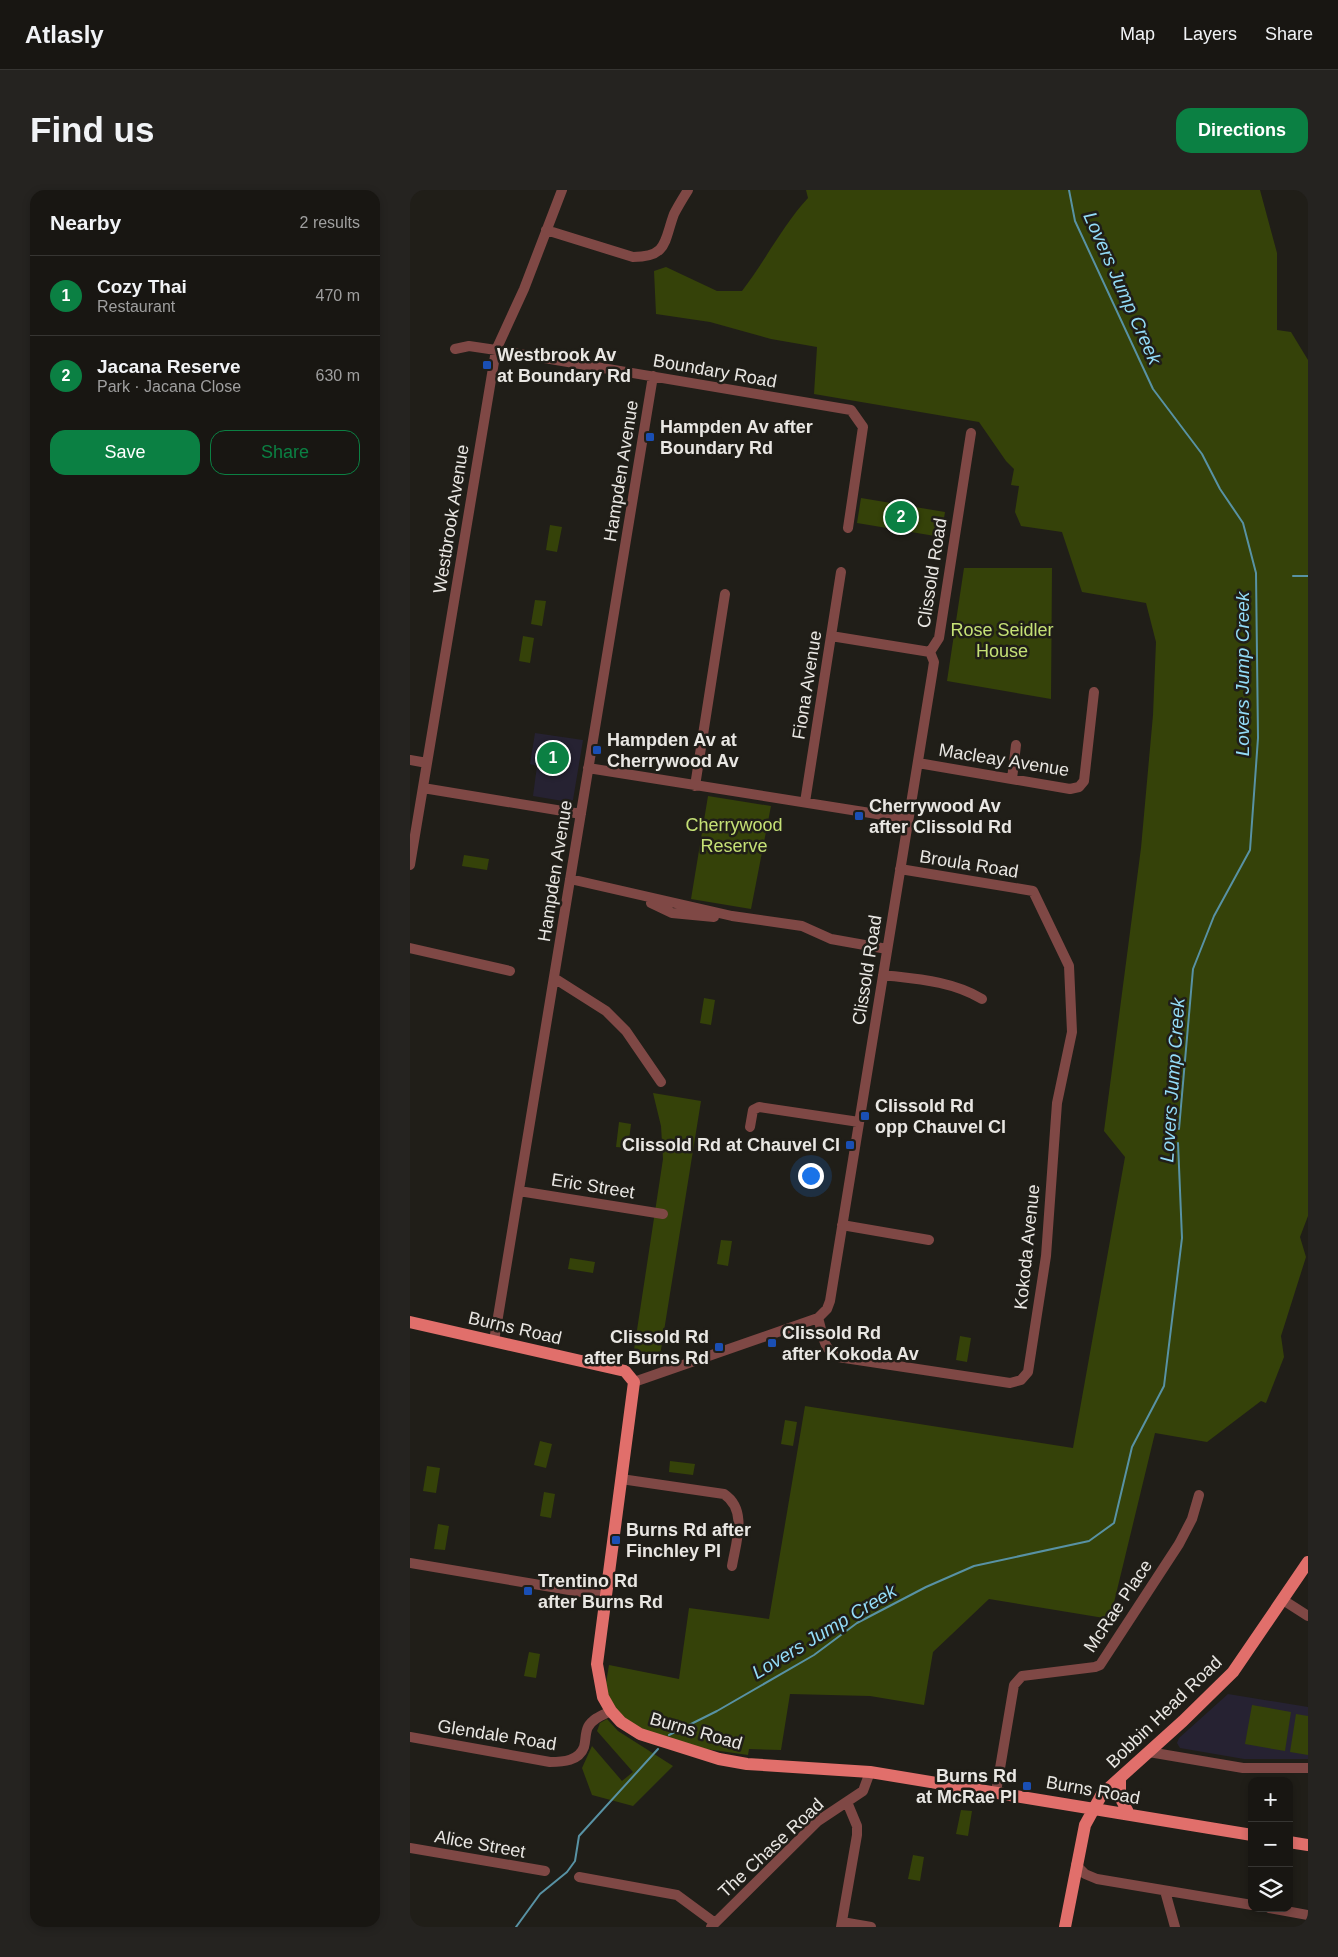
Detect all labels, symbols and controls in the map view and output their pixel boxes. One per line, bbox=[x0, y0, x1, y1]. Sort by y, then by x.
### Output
text: Atlasly bbox=[25, 21, 104, 48]
text: Map bbox=[1120, 24, 1155, 44]
text: Layers bbox=[1183, 24, 1237, 44]
text: Share bbox=[1265, 24, 1313, 44]
button: Directions bbox=[1176, 108, 1308, 153]
text: Find us bbox=[30, 110, 154, 149]
water label: Lovers Jump Creek bbox=[1079, 209, 1166, 369]
text: Nearby bbox=[50, 211, 121, 234]
text: 2 results bbox=[300, 214, 360, 231]
text: Cozy Thai bbox=[97, 276, 187, 297]
text: 1 bbox=[62, 287, 70, 304]
text: 470 m bbox=[316, 287, 360, 304]
text: Restaurant bbox=[97, 298, 175, 315]
place label: Westbrook Av at Boundary Rd bbox=[497, 345, 631, 386]
street label: Boundary Road bbox=[652, 350, 778, 392]
text: Jacana Reserve bbox=[97, 356, 241, 377]
marker: Westbrook Av at Boundary Rd bbox=[481, 359, 493, 371]
text: 2 bbox=[62, 367, 70, 384]
text: 630 m bbox=[316, 367, 360, 384]
text: Park · Jacana Close bbox=[97, 378, 241, 395]
street label: Hampden Avenue bbox=[600, 399, 642, 543]
place label: Hampden Av after Boundary Rd bbox=[660, 417, 813, 458]
button: Save bbox=[50, 430, 200, 475]
button: Share bbox=[210, 430, 360, 475]
marker: Hampden Av after Boundary Rd bbox=[644, 431, 656, 443]
street label: Westbrook Avenue bbox=[429, 443, 473, 595]
pin: 2 bbox=[885, 498, 917, 536]
street label: Clissold Road bbox=[913, 517, 951, 629]
water label: Lovers Jump Creek bbox=[1232, 590, 1253, 756]
park label: Rose Seidler House bbox=[950, 620, 1054, 661]
street label: Fiona Avenue bbox=[789, 629, 825, 741]
place label: Hampden Av at Cherrywood Av bbox=[607, 730, 739, 771]
pin: 1 bbox=[537, 739, 569, 777]
street label: Macleay Avenue bbox=[937, 740, 1071, 780]
marker: Hampden Av at Cherrywood Av bbox=[591, 744, 603, 756]
place label: Cherrywood Av after Clissold Rd bbox=[869, 796, 1012, 837]
street label: Hampden Avenue bbox=[534, 799, 576, 943]
marker: Cherrywood Av after Clissold Rd bbox=[853, 810, 865, 822]
park label: Cherrywood Reserve bbox=[685, 815, 783, 856]
street label: Broula Road bbox=[918, 846, 1020, 882]
street label: Clissold Road bbox=[848, 914, 886, 1026]
water label: Lovers Jump Creek bbox=[1156, 996, 1189, 1163]
place label: Clissold Rd opp Chauvel Cl bbox=[875, 1096, 1006, 1137]
marker: Clissold Rd opp Chauvel Cl bbox=[859, 1110, 871, 1122]
place label: Clissold Rd at Chauvel Cl bbox=[622, 1135, 840, 1155]
marker: Clissold Rd at Chauvel Cl bbox=[844, 1139, 856, 1151]
your location bbox=[798, 1163, 824, 1189]
street label: Eric Street bbox=[550, 1170, 636, 1202]
street label: Kokoda Avenue bbox=[1010, 1183, 1044, 1311]
street label: Burns Road bbox=[466, 1308, 564, 1348]
place label: Clissold Rd after Kokoda Av bbox=[782, 1323, 919, 1364]
place label: Clissold Rd after Burns Rd bbox=[584, 1327, 709, 1368]
marker: Clissold Rd after Kokoda Av bbox=[766, 1337, 778, 1349]
marker: Clissold Rd after Burns Rd bbox=[713, 1341, 725, 1353]
place label: Burns Rd after Finchley Pl bbox=[626, 1520, 751, 1561]
marker: Burns Rd after Finchley Pl bbox=[610, 1534, 622, 1546]
street label: McRae Place bbox=[1080, 1556, 1156, 1656]
place label: Trentino Rd after Burns Rd bbox=[538, 1571, 663, 1612]
water label: Lovers Jump Creek bbox=[748, 1579, 902, 1683]
marker: Trentino Rd after Burns Rd bbox=[522, 1585, 534, 1597]
street label: Bobbin Head Road bbox=[1102, 1652, 1226, 1772]
street label: Burns Road bbox=[648, 1708, 744, 1754]
street label: Glendale Road bbox=[436, 1716, 558, 1754]
place label: Burns Rd at McRae Pl bbox=[916, 1766, 1017, 1807]
street label: Burns Road bbox=[1044, 1772, 1142, 1808]
map controls bbox=[1248, 1777, 1293, 1912]
button: + bbox=[1248, 1777, 1293, 1822]
marker: Burns Rd at McRae Pl bbox=[1021, 1780, 1033, 1792]
street label: The Chase Road bbox=[714, 1794, 828, 1902]
button: − bbox=[1248, 1822, 1293, 1867]
street label: Alice Street bbox=[433, 1826, 527, 1862]
button: layers bbox=[1248, 1867, 1293, 1912]

